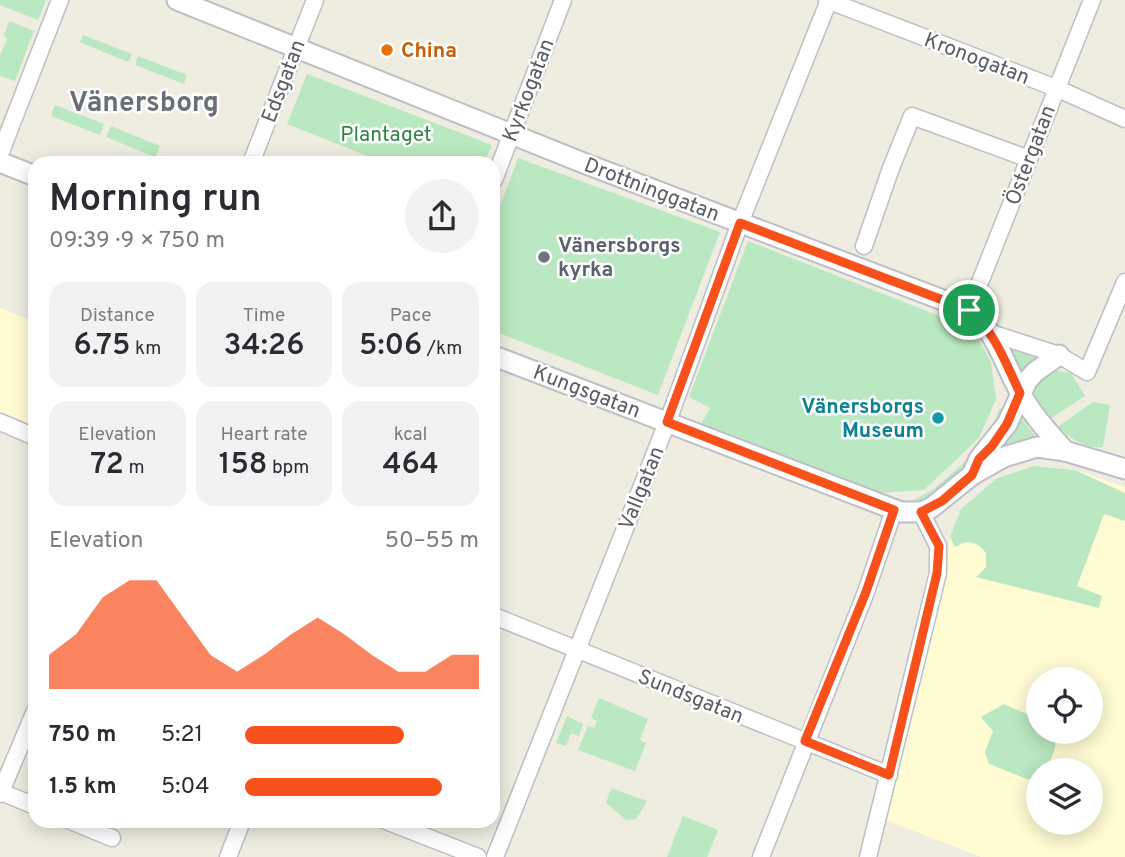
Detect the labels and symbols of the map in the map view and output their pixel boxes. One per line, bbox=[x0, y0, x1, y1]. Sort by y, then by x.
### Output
street label: Kronogatan bbox=[920, 27, 1033, 92]
street label: Kyrkogatan bbox=[497, 35, 561, 146]
street label: Edsgatan bbox=[256, 36, 313, 127]
place label: China bbox=[401, 38, 457, 65]
marker: China bbox=[379, 42, 395, 58]
district label: Vänersborg bbox=[69, 86, 219, 122]
street label: Östergatan bbox=[1000, 102, 1063, 209]
park label: Plantaget bbox=[340, 122, 432, 149]
street label: Drottninggatan bbox=[580, 152, 723, 229]
place label: Vänersborgs kyrka bbox=[558, 233, 681, 284]
marker: Vänersborgs kyrka bbox=[536, 249, 552, 265]
pin bbox=[939, 280, 999, 340]
street label: Kungsgatan bbox=[529, 360, 644, 425]
place label: Vänersborgs Museum bbox=[801, 394, 924, 445]
marker: Vänersborgs Museum bbox=[930, 410, 946, 426]
street label: Vallgatan bbox=[613, 443, 671, 534]
street label: Sundsgatan bbox=[634, 664, 747, 731]

